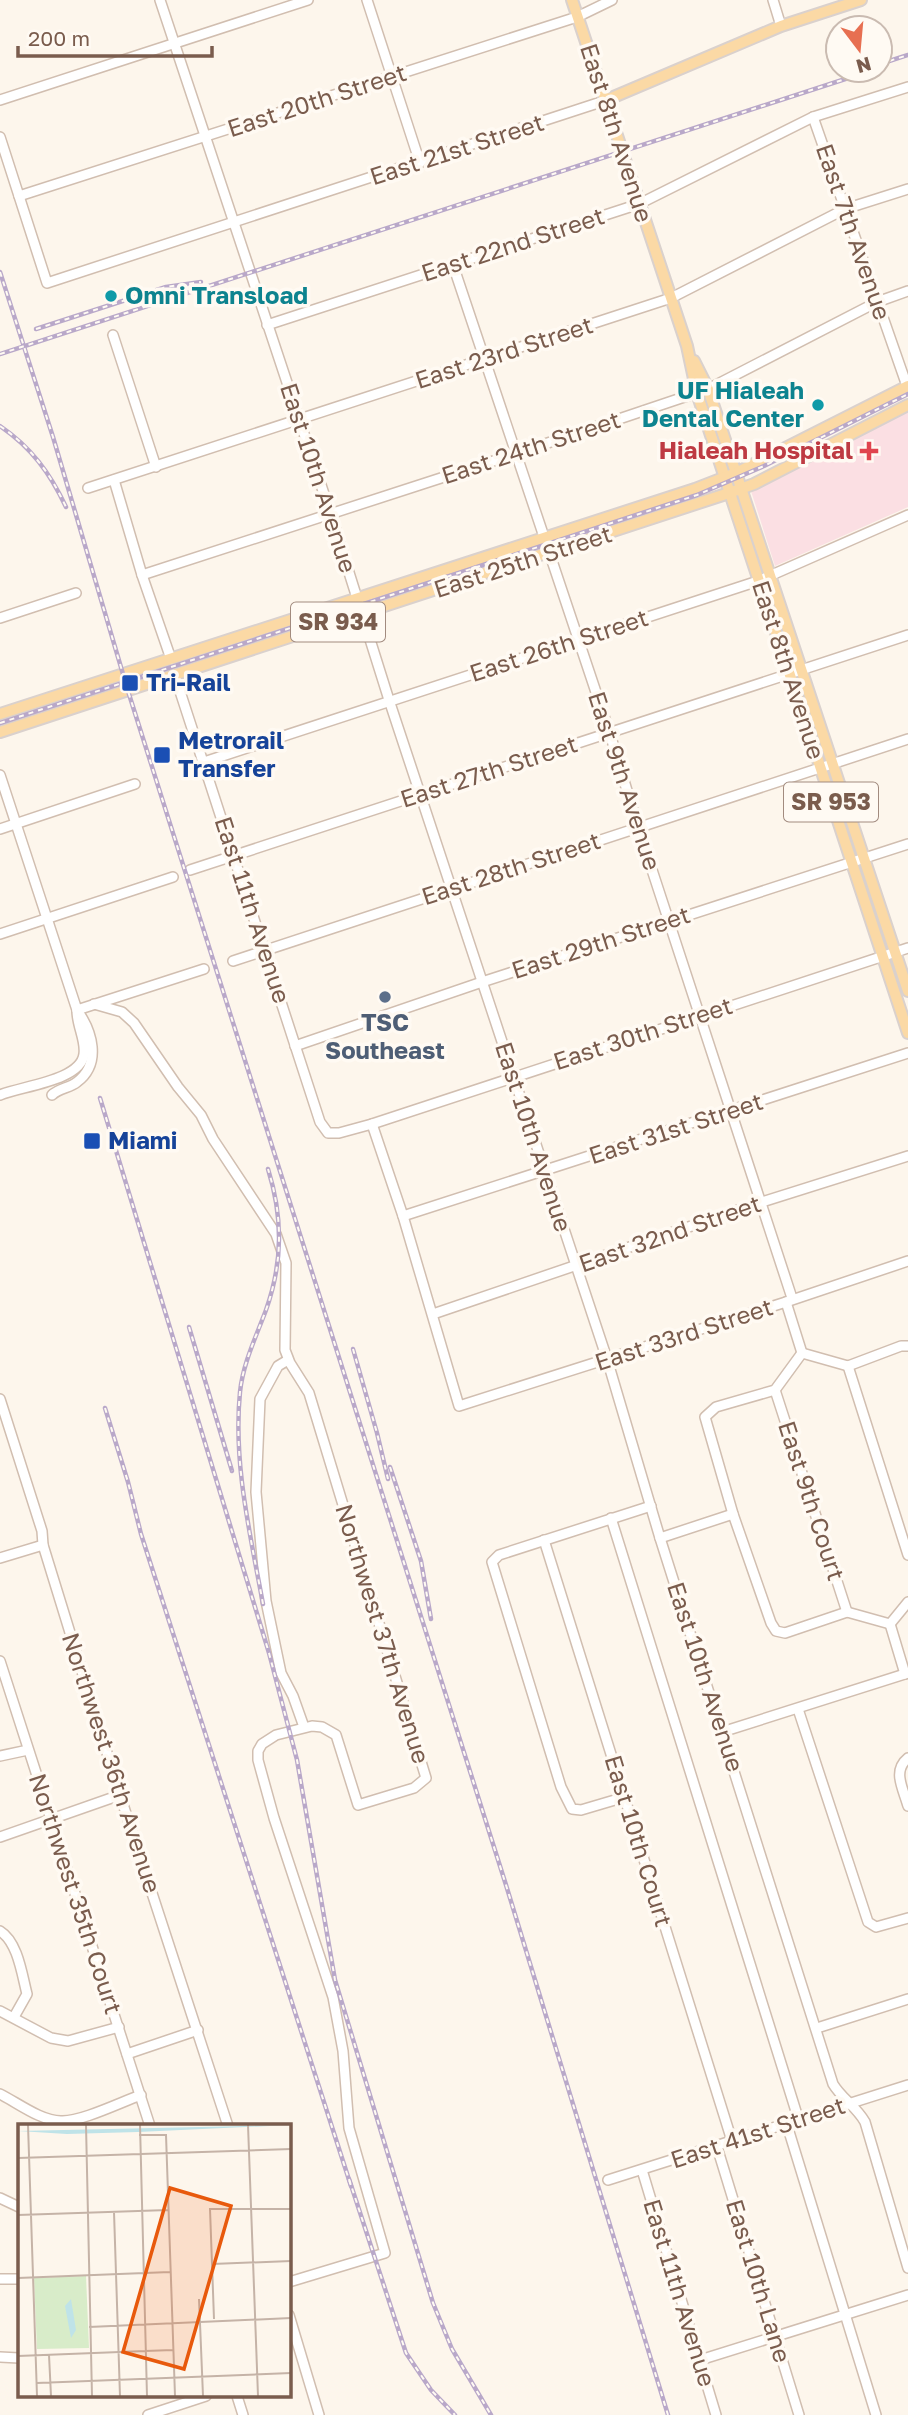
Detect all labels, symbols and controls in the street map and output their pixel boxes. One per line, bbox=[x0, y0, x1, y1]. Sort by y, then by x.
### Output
scale bar bbox=[18, 14, 212, 58]
north arrow bbox=[824, 14, 894, 84]
text: 200 m bbox=[28, 25, 90, 51]
street label: East 8th Avenue bbox=[575, 40, 660, 225]
text: N bbox=[854, 53, 874, 79]
street label: East 20th Street bbox=[223, 57, 410, 142]
street label: East 21st Street bbox=[366, 107, 547, 190]
street label: East 7th Avenue bbox=[811, 140, 898, 323]
street label: East 22nd Street bbox=[417, 200, 608, 287]
place label: Omni Transload bbox=[125, 280, 308, 309]
marker: Omni Transload bbox=[103, 288, 119, 304]
street label: East 23rd Street bbox=[411, 309, 596, 394]
place label: UF Hialeah Dental Center bbox=[642, 375, 804, 432]
street label: East 10th Avenue bbox=[275, 379, 364, 576]
marker: UF Hialeah Dental Center bbox=[810, 397, 826, 413]
street label: East 24th Street bbox=[437, 404, 624, 489]
place label: Hialeah Hospital bbox=[659, 435, 853, 464]
marker: Hialeah Hospital bbox=[859, 441, 879, 461]
street label: East 25th Street bbox=[430, 518, 615, 603]
street label: East 8th Avenue bbox=[747, 577, 832, 762]
road number: SR 934 bbox=[291, 602, 385, 642]
street label: East 26th Street bbox=[466, 602, 652, 687]
place label: Tri-Rail bbox=[146, 667, 231, 696]
marker: Tri-Rail bbox=[120, 673, 140, 693]
street label: East 9th Avenue bbox=[583, 688, 668, 873]
place label: Metrorail Transfer bbox=[178, 725, 284, 782]
street label: East 27th Street bbox=[396, 728, 581, 813]
marker: Metrorail Transfer bbox=[152, 745, 172, 765]
road number: SR 953 bbox=[784, 782, 878, 822]
street label: East 11th Avenue bbox=[210, 812, 297, 1007]
street label: East 28th Street bbox=[417, 825, 604, 910]
street label: East 29th Street bbox=[508, 899, 694, 984]
marker: TSC Southeast bbox=[377, 989, 393, 1005]
street label: East 30th Street bbox=[549, 990, 736, 1075]
place label: TSC Southeast bbox=[325, 1007, 445, 1064]
street label: East 10th Avenue bbox=[490, 1038, 579, 1235]
street label: East 31st Street bbox=[585, 1086, 766, 1169]
place label: Miami bbox=[108, 1125, 177, 1154]
marker: Miami bbox=[82, 1131, 102, 1151]
street label: East 32nd Street bbox=[575, 1188, 764, 1277]
street label: East 33rd Street bbox=[591, 1291, 776, 1376]
street label: East 9th Court bbox=[773, 1417, 852, 1584]
street label: Northwest 37th Avenue bbox=[330, 1500, 437, 1767]
street label: East 10th Avenue bbox=[662, 1578, 751, 1775]
street label: Northwest 36th Avenue bbox=[57, 1629, 168, 1896]
street label: East 10th Court bbox=[600, 1751, 679, 1930]
street label: Northwest 35th Court bbox=[24, 1770, 129, 2017]
street label: East 41st Street bbox=[667, 2090, 849, 2173]
inset map bbox=[18, 2124, 290, 2398]
street label: East 11th Avenue bbox=[638, 2195, 723, 2390]
street label: East 10th Lane bbox=[721, 2195, 798, 2366]

